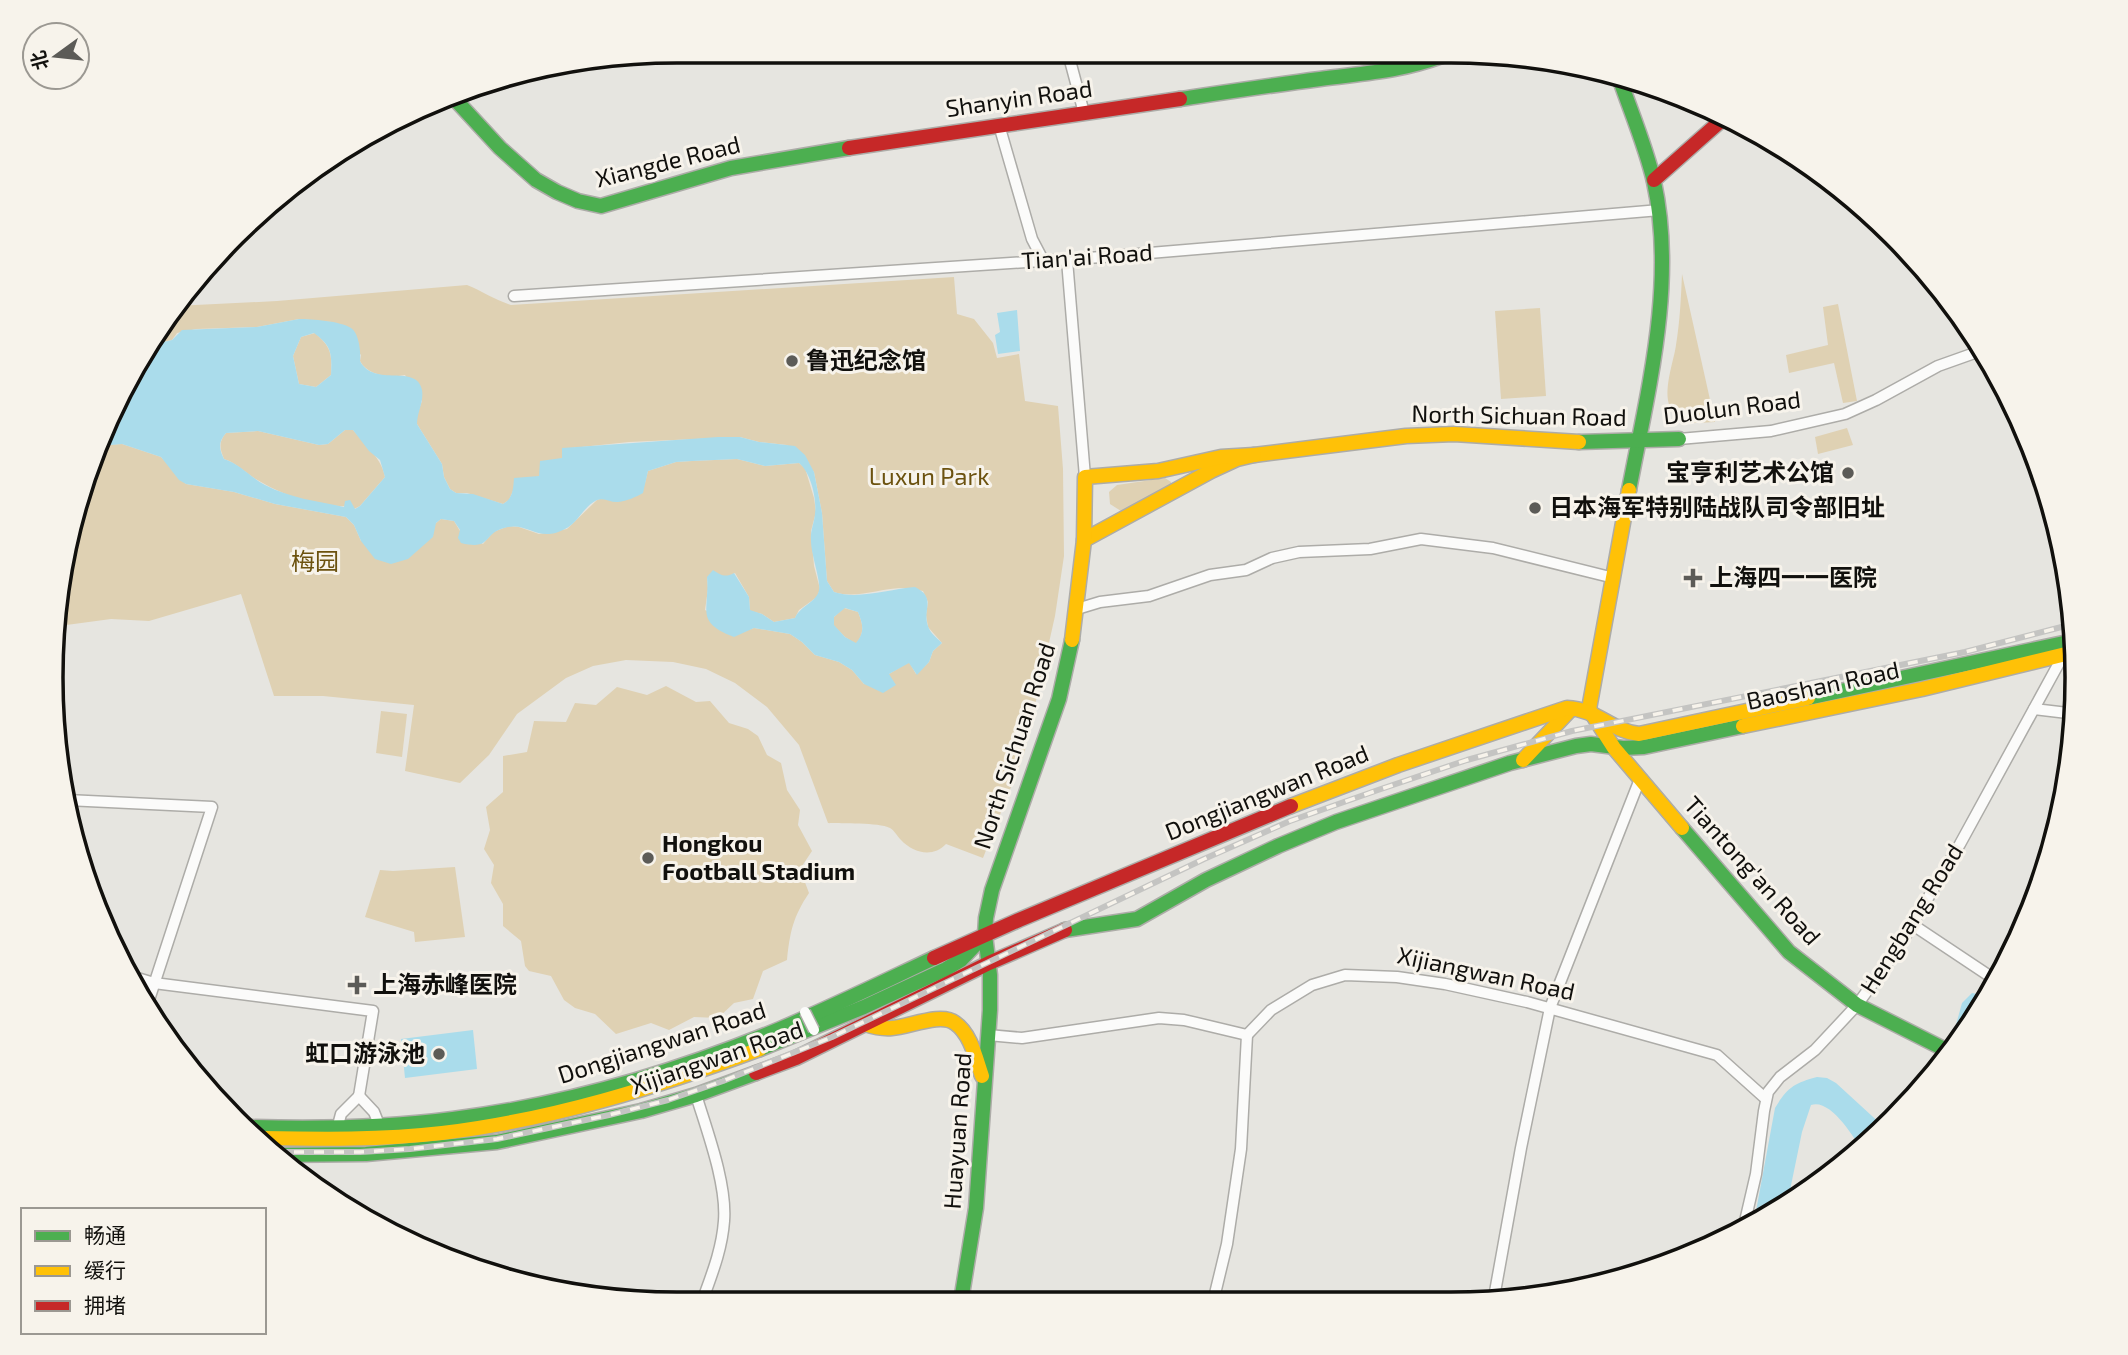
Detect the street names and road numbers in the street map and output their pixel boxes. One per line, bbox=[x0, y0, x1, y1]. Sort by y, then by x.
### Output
street label: Shanyin Road bbox=[944, 73, 1094, 122]
street label: Xiangde Road bbox=[592, 129, 743, 193]
street label: Tian'ai Road bbox=[1020, 236, 1154, 275]
street label: Duolun Road bbox=[1661, 384, 1802, 429]
street label: North Sichuan Road bbox=[1411, 398, 1627, 431]
street label: North Sichuan Road bbox=[967, 639, 1061, 852]
street label: Baoshan Road bbox=[1744, 654, 1902, 715]
street label: Dongjiangwan Road bbox=[1160, 738, 1372, 846]
street label: Tiantong'an Road bbox=[1679, 790, 1827, 950]
street label: Hengbang Road bbox=[1853, 838, 1968, 998]
street label: Xijiangwan Road bbox=[1395, 940, 1578, 1005]
street label: Dongjiangwan Road bbox=[554, 994, 769, 1089]
street label: Xijiangwan Road bbox=[626, 1013, 807, 1100]
street label: Huayuan Road bbox=[937, 1052, 976, 1210]

